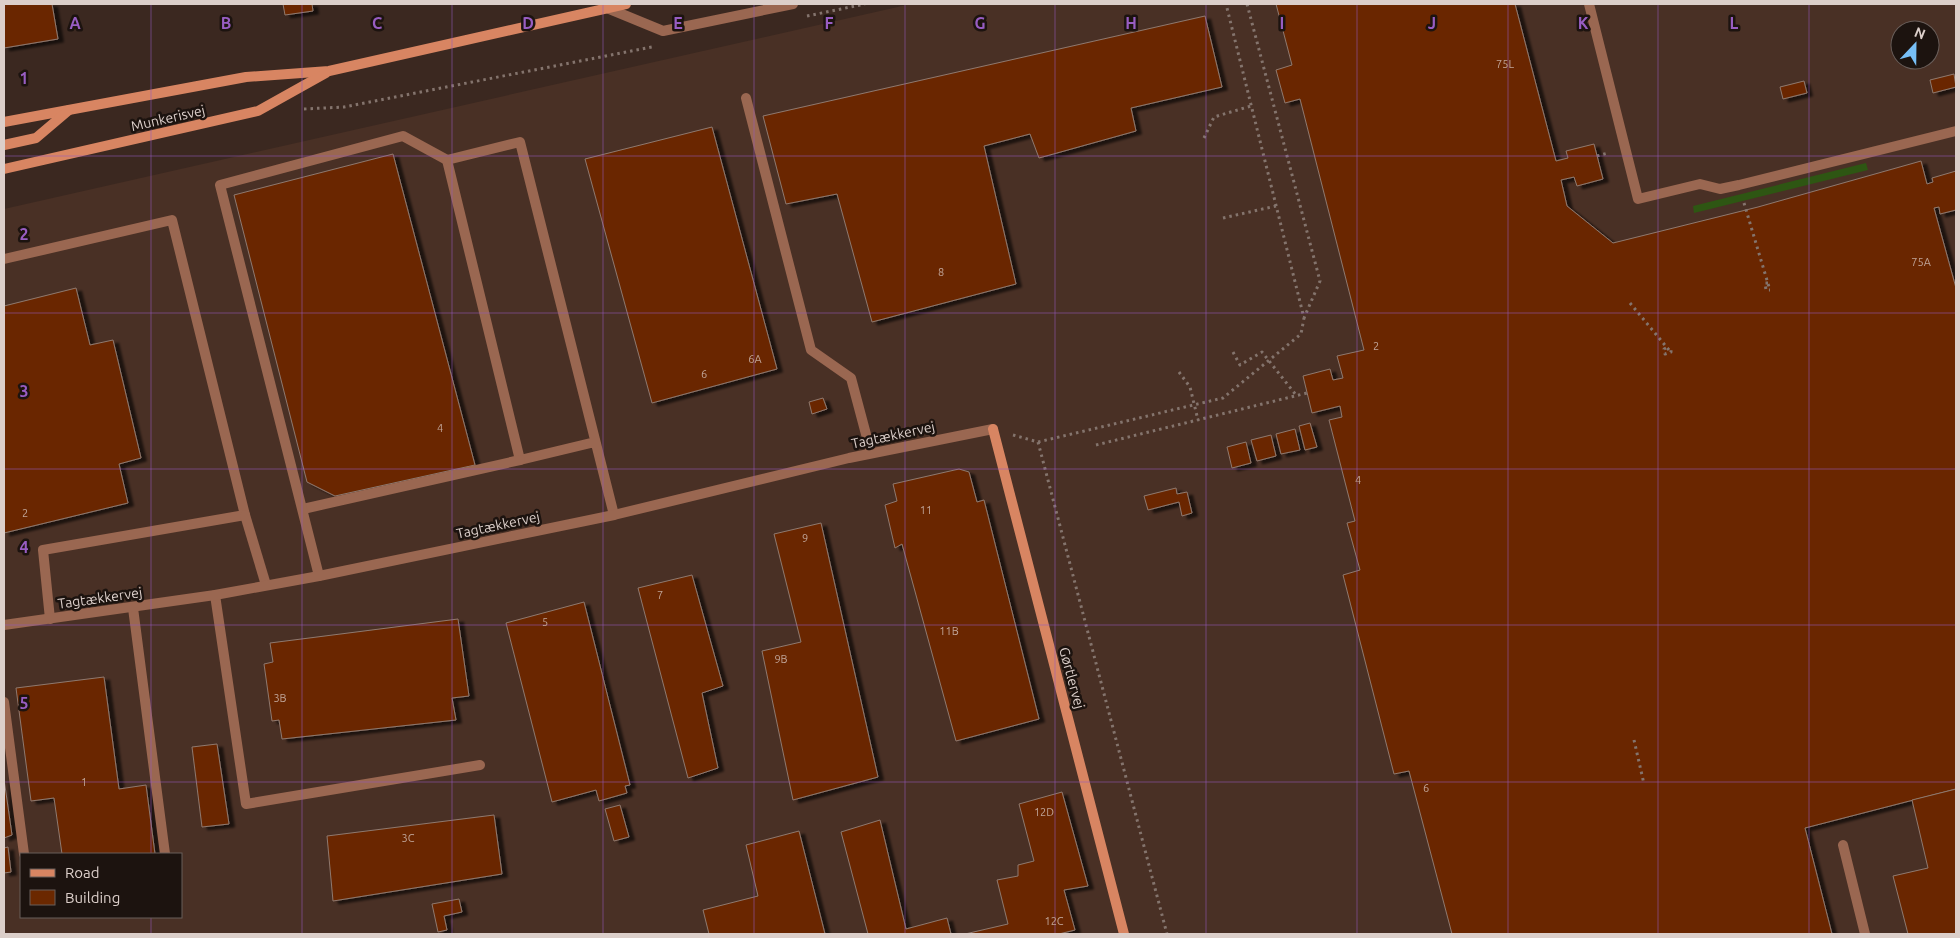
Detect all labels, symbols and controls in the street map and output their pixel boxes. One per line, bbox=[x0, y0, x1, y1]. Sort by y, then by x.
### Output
text: A bbox=[69, 14, 81, 32]
text: B bbox=[221, 14, 231, 32]
text: C bbox=[372, 14, 382, 32]
text: D bbox=[522, 14, 534, 32]
text: E bbox=[673, 14, 683, 32]
text: F bbox=[825, 14, 834, 32]
text: G bbox=[974, 14, 986, 32]
text: H bbox=[1125, 14, 1137, 32]
text: I bbox=[1280, 14, 1284, 32]
text: J bbox=[1428, 14, 1436, 32]
text: K bbox=[1578, 14, 1589, 32]
text: L bbox=[1730, 14, 1739, 32]
north arrow bbox=[1890, 20, 1940, 70]
text: N bbox=[1912, 24, 1928, 42]
house number: 75L bbox=[1496, 58, 1514, 70]
text: 1 bbox=[19, 69, 29, 87]
street label: Munkerisvej bbox=[129, 102, 207, 134]
text: 2 bbox=[19, 225, 29, 243]
house number: 75A bbox=[1911, 256, 1932, 268]
house number: 8 bbox=[938, 266, 944, 278]
house number: 2 bbox=[1373, 340, 1379, 352]
house number: 6A bbox=[748, 353, 763, 365]
house number: 6 bbox=[701, 368, 707, 380]
text: 3 bbox=[19, 382, 29, 400]
street label: Tagtækkervej bbox=[850, 418, 936, 452]
house number: 4 bbox=[437, 422, 443, 434]
house number: 4 bbox=[1355, 474, 1361, 486]
house number: 11 bbox=[920, 504, 932, 516]
house number: 2 bbox=[22, 507, 28, 519]
street label: Tagtækkervej bbox=[455, 508, 541, 542]
house number: 9 bbox=[802, 532, 808, 544]
text: 4 bbox=[19, 538, 29, 556]
street label: Tagtækkervej bbox=[57, 584, 143, 612]
house number: 7 bbox=[657, 589, 663, 601]
house number: 5 bbox=[542, 616, 548, 628]
house number: 11B bbox=[939, 625, 959, 637]
street label: Gørtlervej bbox=[1056, 645, 1088, 711]
house number: 9B bbox=[774, 653, 788, 665]
house number: 3B bbox=[273, 692, 287, 704]
text: 5 bbox=[19, 694, 29, 712]
house number: 1 bbox=[81, 776, 87, 788]
house number: 6 bbox=[1423, 782, 1429, 794]
house number: 12D bbox=[1034, 806, 1054, 818]
house number: 3C bbox=[402, 832, 415, 844]
legend bbox=[20, 853, 182, 918]
text: Road bbox=[65, 864, 100, 881]
text: Building bbox=[65, 889, 120, 906]
house number: 12C bbox=[1044, 915, 1064, 927]

